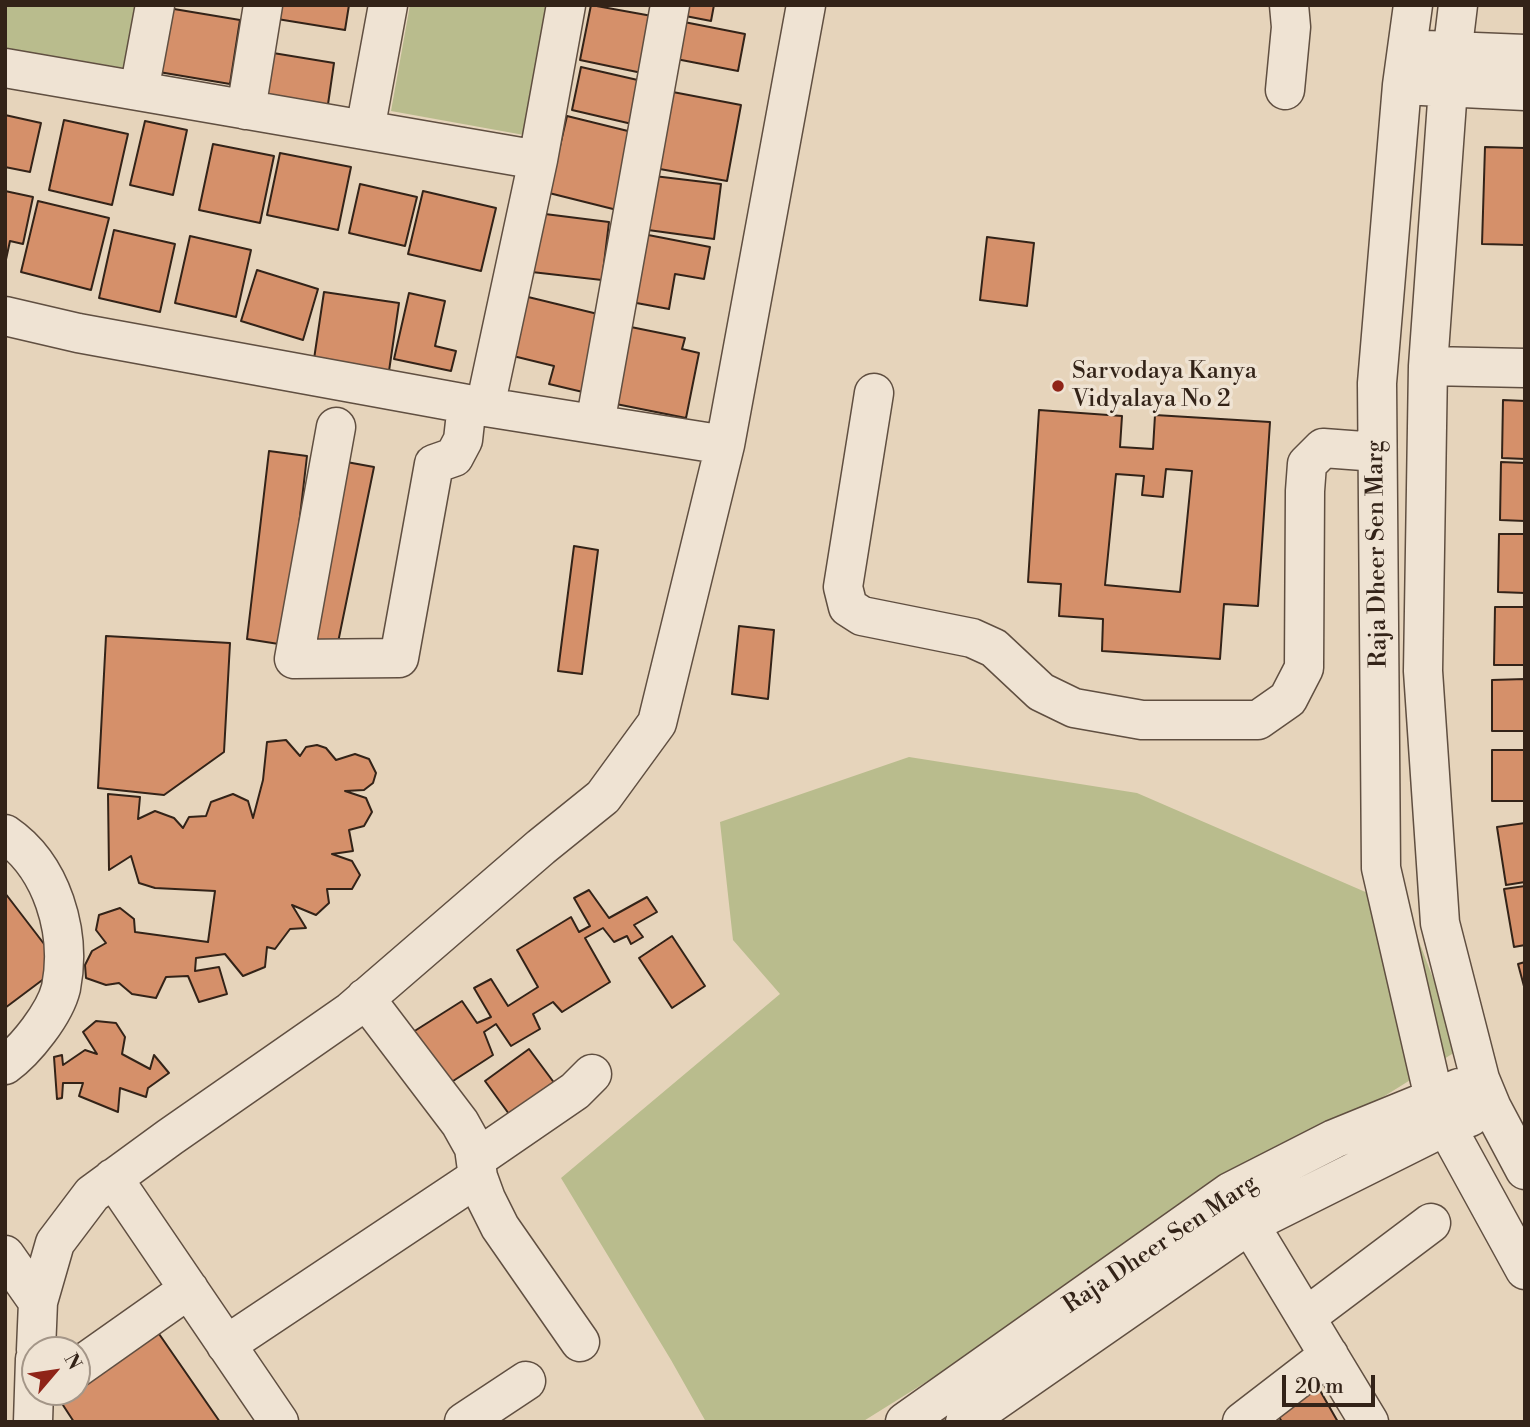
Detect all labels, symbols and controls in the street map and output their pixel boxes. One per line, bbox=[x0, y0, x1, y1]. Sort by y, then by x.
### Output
place label: Sarvodaya Kanya Vidyalaya No 2 bbox=[1072, 358, 1257, 414]
marker: Sarvodaya Kanya Vidyalaya No 2 bbox=[1050, 378, 1066, 394]
street label: Raja Dheer Sen Marg bbox=[1362, 440, 1394, 668]
street label: Raja Dheer Sen Marg bbox=[1059, 1169, 1263, 1321]
north arrow bbox=[21, 1336, 91, 1406]
text: N bbox=[58, 1349, 87, 1374]
scale bar bbox=[1285, 1360, 1378, 1404]
text: 20 m bbox=[1295, 1374, 1344, 1400]

